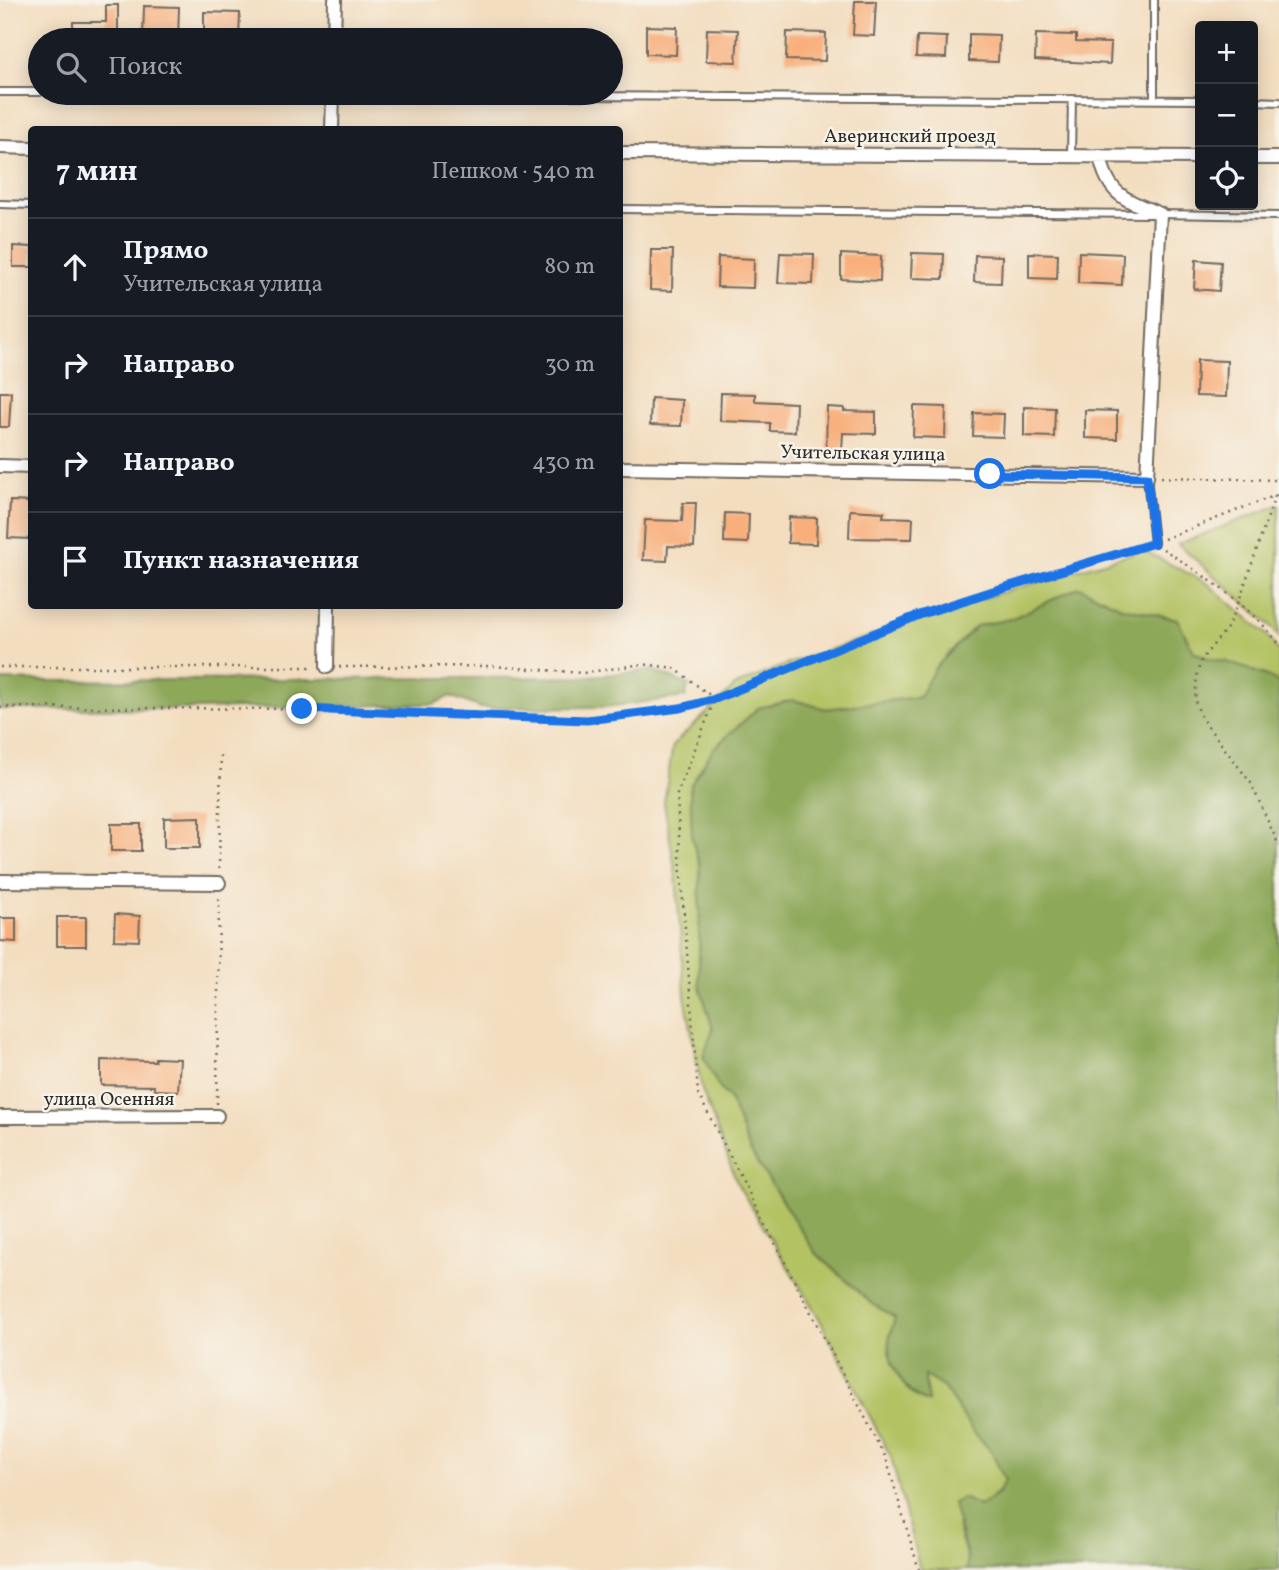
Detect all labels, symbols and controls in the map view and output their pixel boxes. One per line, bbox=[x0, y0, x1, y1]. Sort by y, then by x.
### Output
map controls bbox=[1195, 21, 1258, 210]
button: + bbox=[1195, 21, 1258, 84]
search box bbox=[28, 28, 623, 105]
icon: search bbox=[52, 48, 90, 86]
text: Поиск bbox=[108, 49, 182, 85]
button: − bbox=[1195, 84, 1258, 147]
street label: Аверинский проезд bbox=[824, 124, 996, 150]
button: locate bbox=[1195, 147, 1258, 210]
text: 7 мин bbox=[56, 151, 138, 193]
text: Пешком · 540 m bbox=[432, 156, 595, 188]
text: Прямо bbox=[123, 233, 208, 269]
icon: ahead bbox=[56, 248, 94, 286]
text: 80 m bbox=[545, 251, 595, 283]
text: Учительская улица bbox=[123, 269, 323, 301]
icon: right bbox=[56, 346, 94, 384]
text: Направо bbox=[123, 347, 235, 383]
text: 30 m bbox=[545, 349, 595, 381]
street label: Учительская улица bbox=[780, 440, 946, 468]
icon: right bbox=[56, 444, 94, 482]
text: Направо bbox=[123, 445, 235, 481]
text: 430 m bbox=[532, 447, 595, 479]
route start bbox=[974, 458, 1005, 489]
icon: arrive bbox=[56, 542, 94, 580]
text: Пункт назначения bbox=[123, 543, 359, 579]
route end bbox=[286, 693, 317, 724]
street label: улица Осенняя bbox=[43, 1087, 175, 1113]

